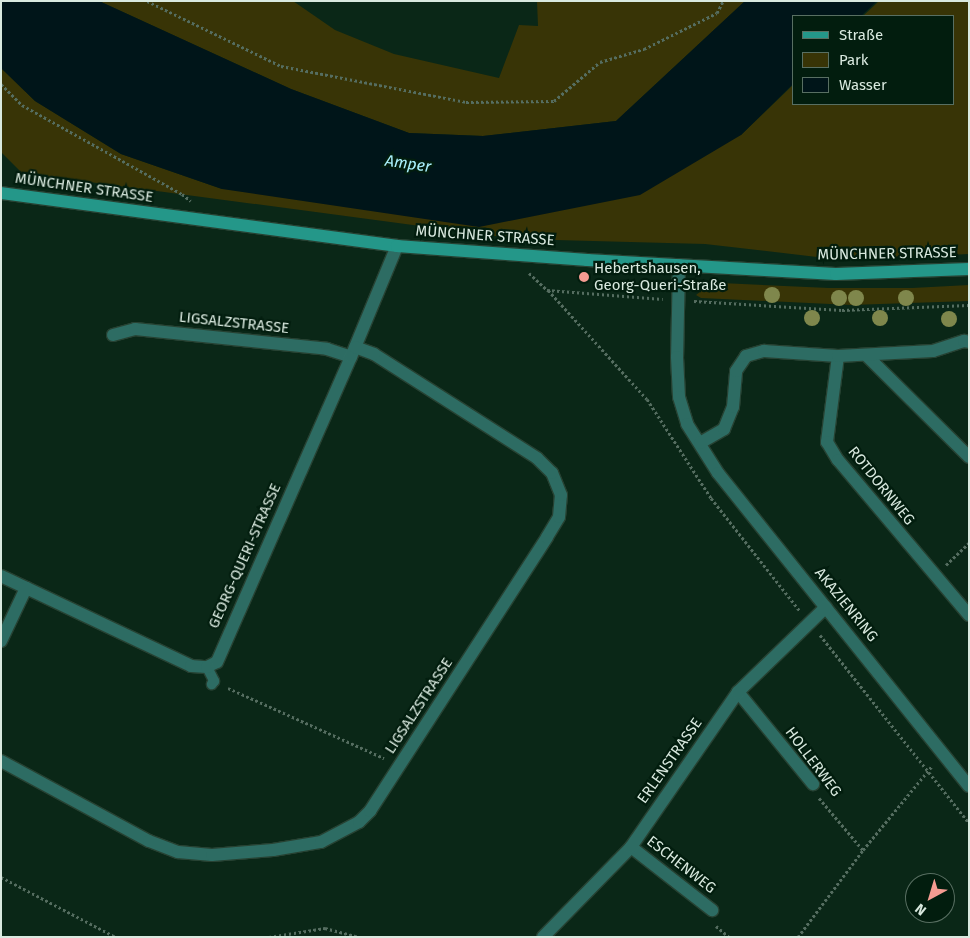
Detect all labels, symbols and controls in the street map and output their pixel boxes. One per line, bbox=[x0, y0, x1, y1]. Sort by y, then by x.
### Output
legend bbox=[792, 15, 955, 105]
text: Straße bbox=[839, 26, 883, 44]
text: Park bbox=[839, 51, 869, 69]
text: Wasser bbox=[839, 76, 887, 94]
water label: Amper bbox=[384, 151, 432, 177]
street label: MÜNCHNER STRASSE bbox=[14, 169, 154, 207]
street label: MÜNCHNER STRASSE bbox=[415, 222, 555, 250]
street label: MÜNCHNER STRASSE bbox=[817, 244, 957, 264]
place label: Hebertshausen, Georg-Queri-Straße bbox=[594, 259, 726, 294]
marker: Hebertshausen, Georg-Queri-Straße bbox=[578, 271, 590, 283]
street label: LIGSALZSTRASSE bbox=[178, 308, 290, 338]
street label: ROTDORNWEG bbox=[844, 443, 918, 529]
street label: GEORG-QUERI-STRASSE bbox=[205, 481, 285, 631]
street label: AKAZIENRING bbox=[811, 564, 881, 646]
street label: LIGSALZSTRASSE bbox=[381, 655, 457, 757]
street label: ERLENSTRASSE bbox=[634, 715, 706, 807]
street label: HOLLERWEG bbox=[781, 724, 845, 800]
street label: ESCHENWEG bbox=[643, 832, 719, 898]
north arrow bbox=[905, 873, 955, 923]
text: N bbox=[912, 900, 930, 919]

